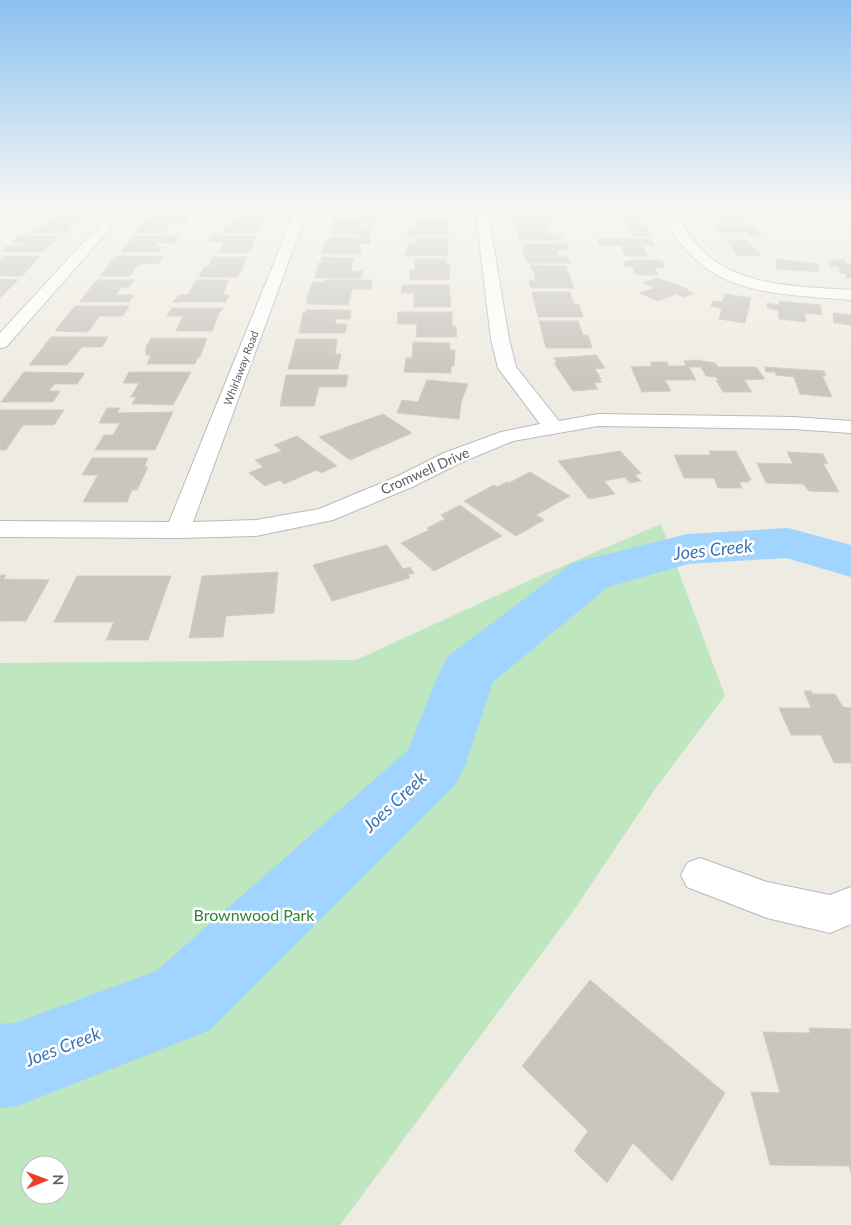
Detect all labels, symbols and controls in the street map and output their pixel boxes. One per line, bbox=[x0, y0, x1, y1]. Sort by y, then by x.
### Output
street label: Whirlaway Road bbox=[220, 329, 261, 407]
street label: Cromwell Drive bbox=[378, 443, 472, 498]
water label: Joes Creek bbox=[671, 534, 754, 564]
water label: Joes Creek bbox=[357, 766, 431, 837]
park label: Brownwood Park bbox=[194, 905, 315, 924]
water label: Joes Creek bbox=[21, 1021, 104, 1071]
north arrow bbox=[20, 1155, 70, 1205]
text: N bbox=[50, 1174, 67, 1185]

